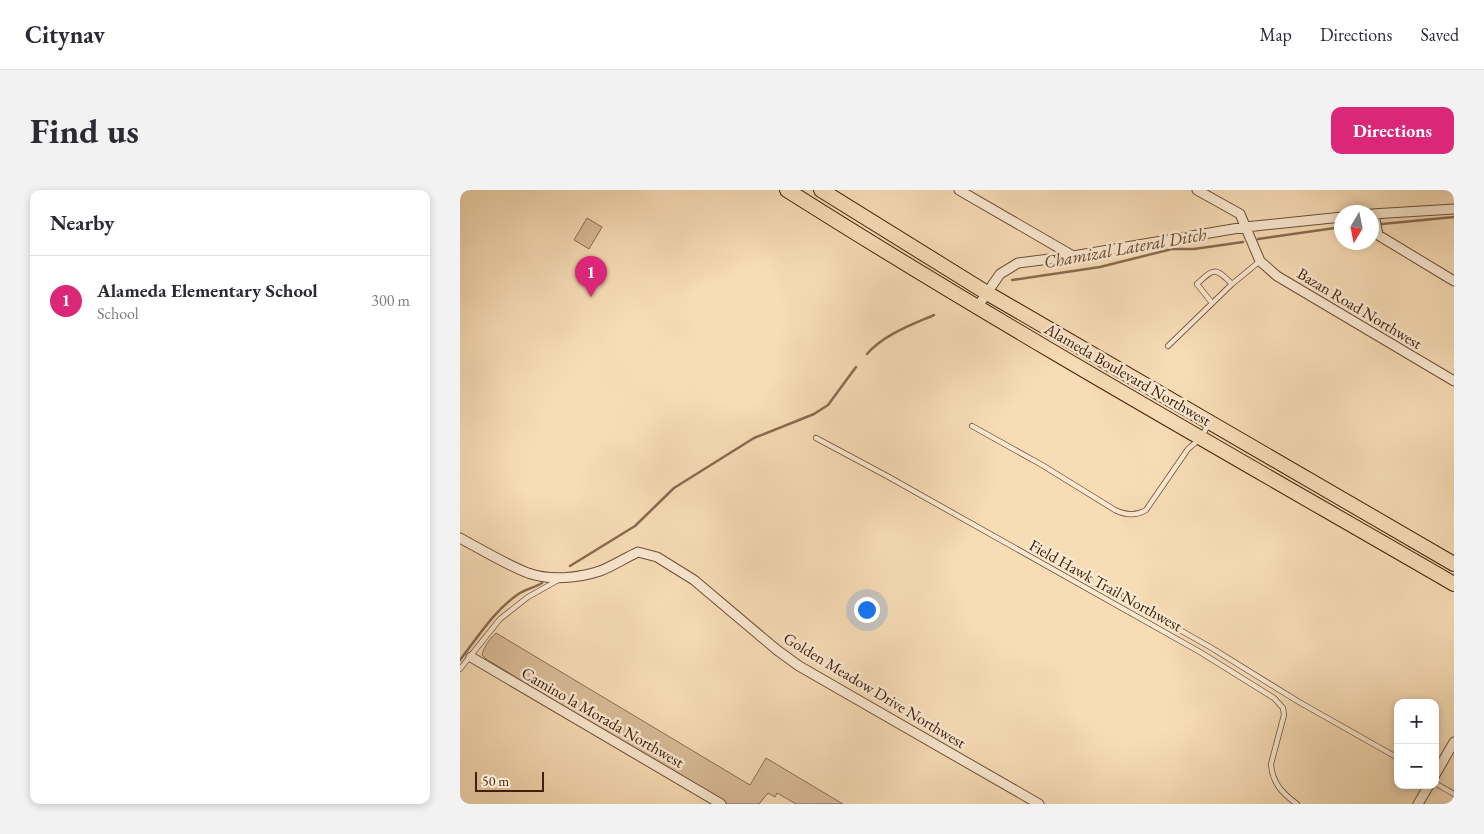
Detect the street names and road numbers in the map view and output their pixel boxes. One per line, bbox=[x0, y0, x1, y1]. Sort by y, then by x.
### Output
street label: Bazan Road Northwest bbox=[1293, 263, 1426, 354]
street label: Alameda Boulevard Northwest bbox=[1040, 318, 1215, 431]
street label: Field Hawk Trail Northwest bbox=[1026, 535, 1186, 636]
street label: Golden Meadow Drive Northwest bbox=[780, 628, 970, 753]
street label: Camino la Morada Northwest bbox=[518, 662, 688, 773]

